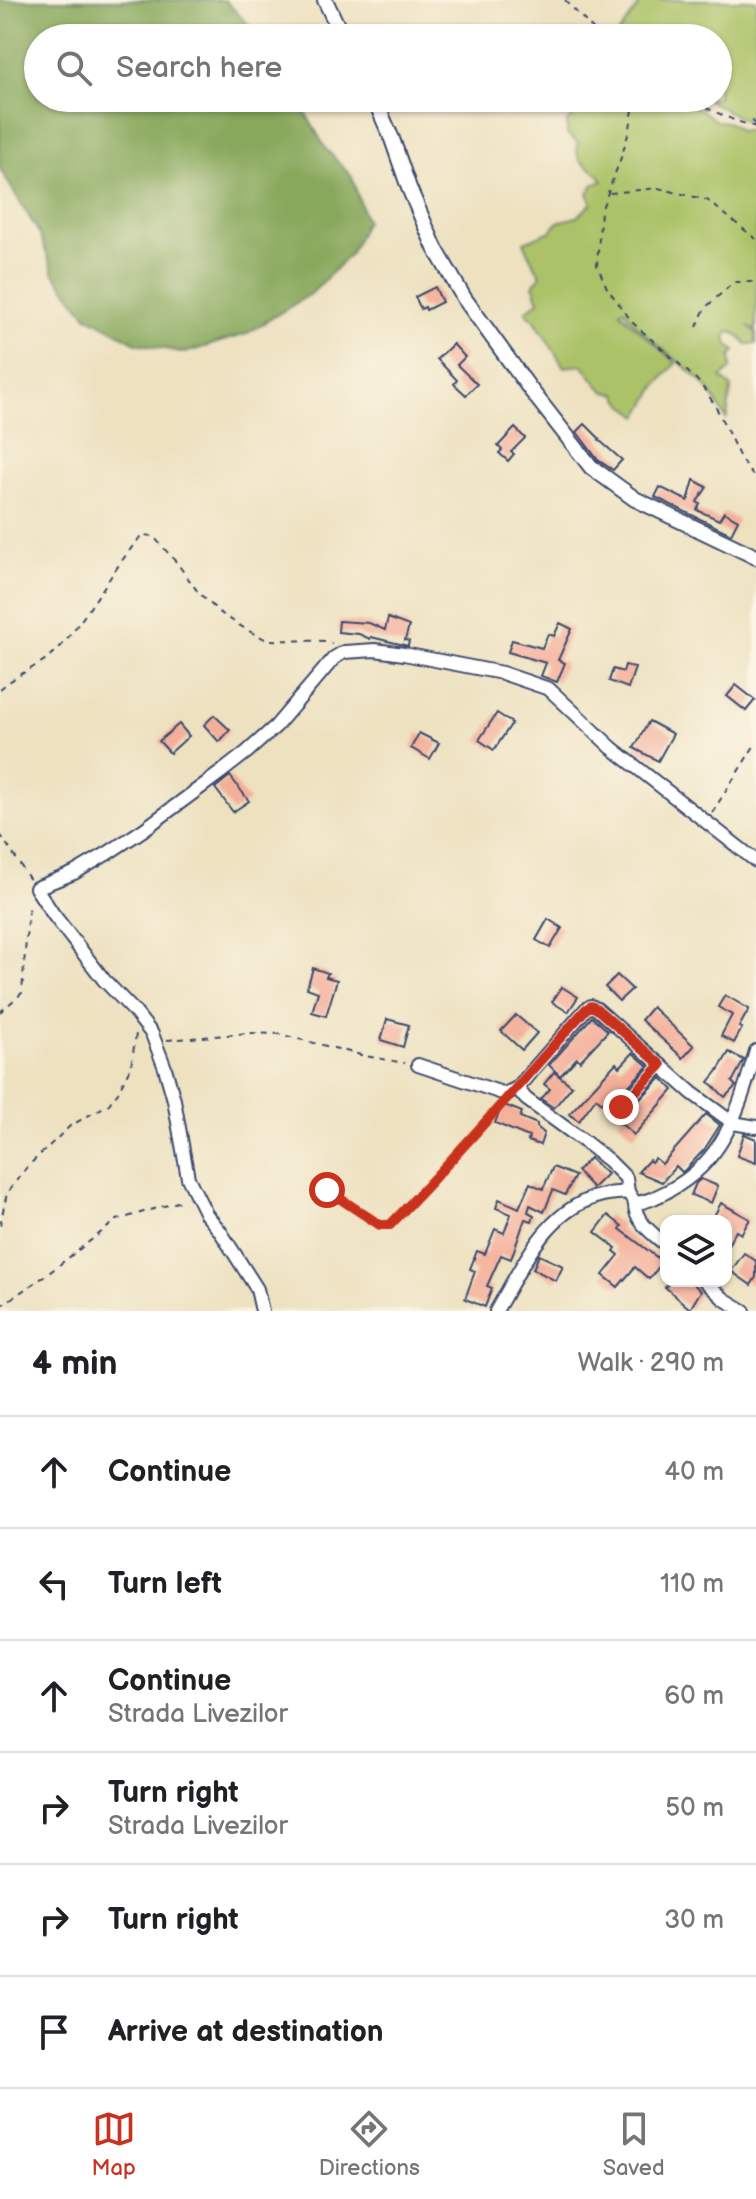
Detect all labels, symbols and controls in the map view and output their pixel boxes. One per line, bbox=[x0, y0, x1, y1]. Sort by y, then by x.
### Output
search box bbox=[24, 24, 732, 112]
icon: search bbox=[52, 46, 96, 90]
text: Search here bbox=[116, 50, 282, 86]
route end bbox=[603, 1089, 639, 1125]
route start bbox=[309, 1172, 345, 1208]
map controls bbox=[660, 1215, 732, 1287]
button: layers bbox=[660, 1215, 732, 1287]
text: 4 min bbox=[32, 1343, 118, 1384]
text: Walk · 290 m bbox=[577, 1348, 724, 1379]
icon: ahead bbox=[32, 1450, 76, 1494]
text: Continue bbox=[108, 1454, 231, 1490]
text: 40 m bbox=[664, 1457, 724, 1488]
icon: left bbox=[32, 1562, 76, 1606]
text: Turn left bbox=[108, 1566, 222, 1602]
text: 110 m bbox=[660, 1569, 724, 1600]
text: Continue bbox=[108, 1663, 231, 1699]
icon: ahead bbox=[32, 1674, 76, 1718]
text: 60 m bbox=[664, 1681, 724, 1712]
text: Strada Livezilor bbox=[108, 1699, 288, 1730]
text: Turn right bbox=[108, 1775, 239, 1811]
icon: right bbox=[32, 1786, 76, 1830]
text: 50 m bbox=[665, 1793, 724, 1824]
text: Strada Livezilor bbox=[108, 1811, 288, 1842]
icon: right bbox=[32, 1898, 76, 1942]
text: Turn right bbox=[108, 1902, 239, 1938]
text: 30 m bbox=[664, 1905, 724, 1936]
icon: arrive bbox=[32, 2010, 76, 2054]
text: Arrive at destination bbox=[108, 2014, 384, 2050]
tab: Map bbox=[91, 2107, 136, 2182]
tab: Directions bbox=[319, 2107, 420, 2182]
tab: Saved bbox=[603, 2107, 665, 2182]

